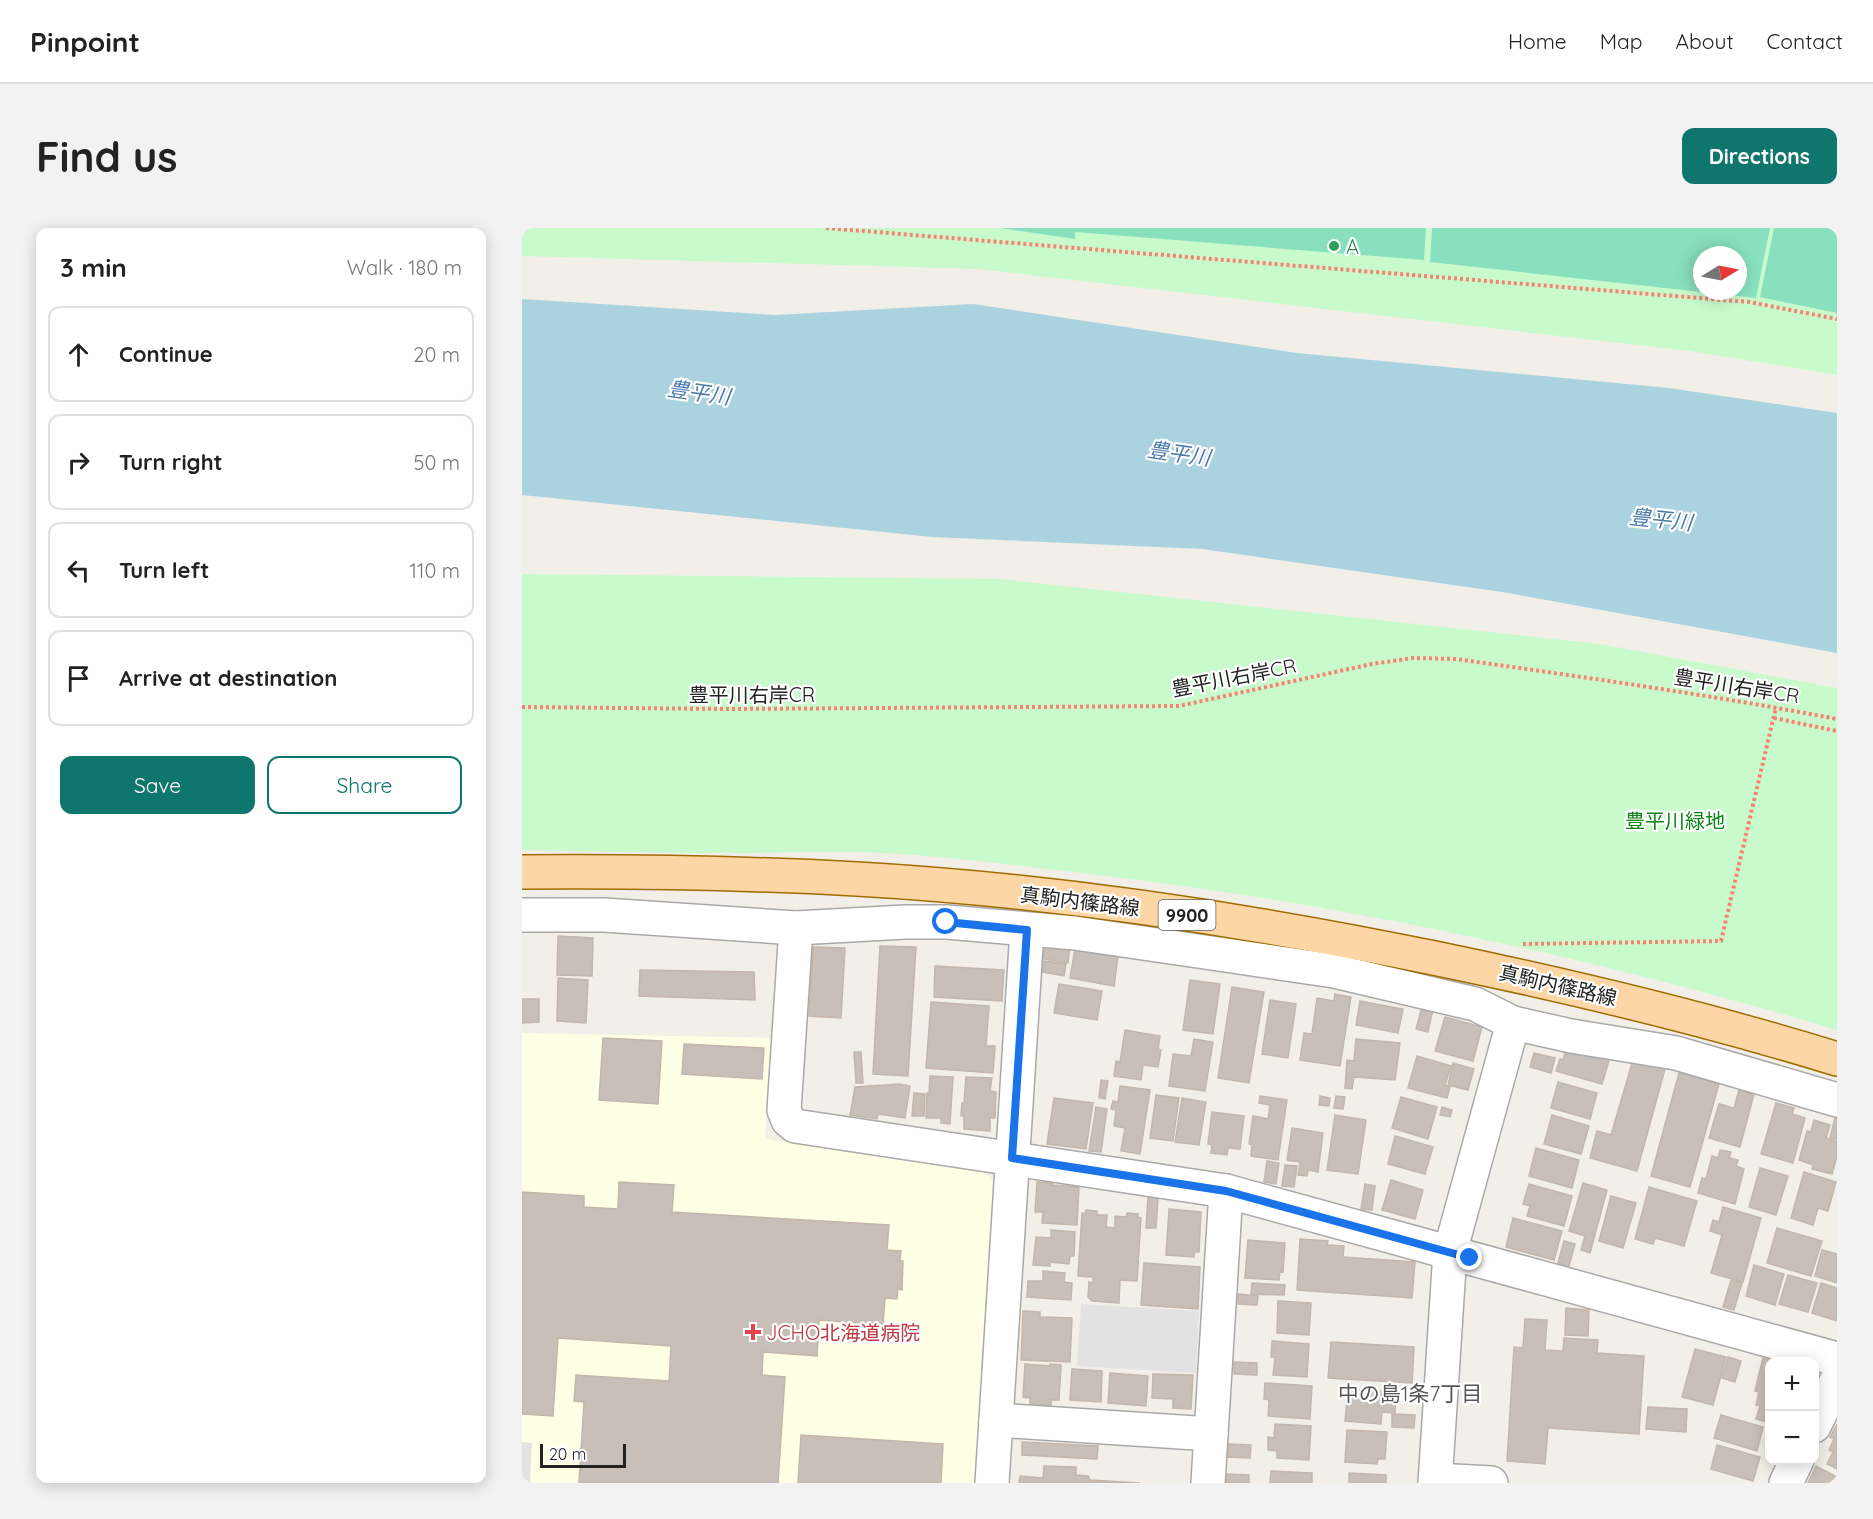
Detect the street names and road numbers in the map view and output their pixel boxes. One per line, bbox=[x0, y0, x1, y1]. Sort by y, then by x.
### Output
street label: 豊平川右岸CR bbox=[1170, 653, 1298, 701]
street label: 豊平川右岸CR bbox=[1673, 664, 1801, 708]
street label: 豊平川右岸CR bbox=[689, 682, 815, 707]
street label: 真駒内篠路線 bbox=[1019, 881, 1141, 921]
road number: 9900 bbox=[1158, 900, 1216, 930]
street label: 真駒内篠路線 bbox=[1497, 959, 1619, 1011]

